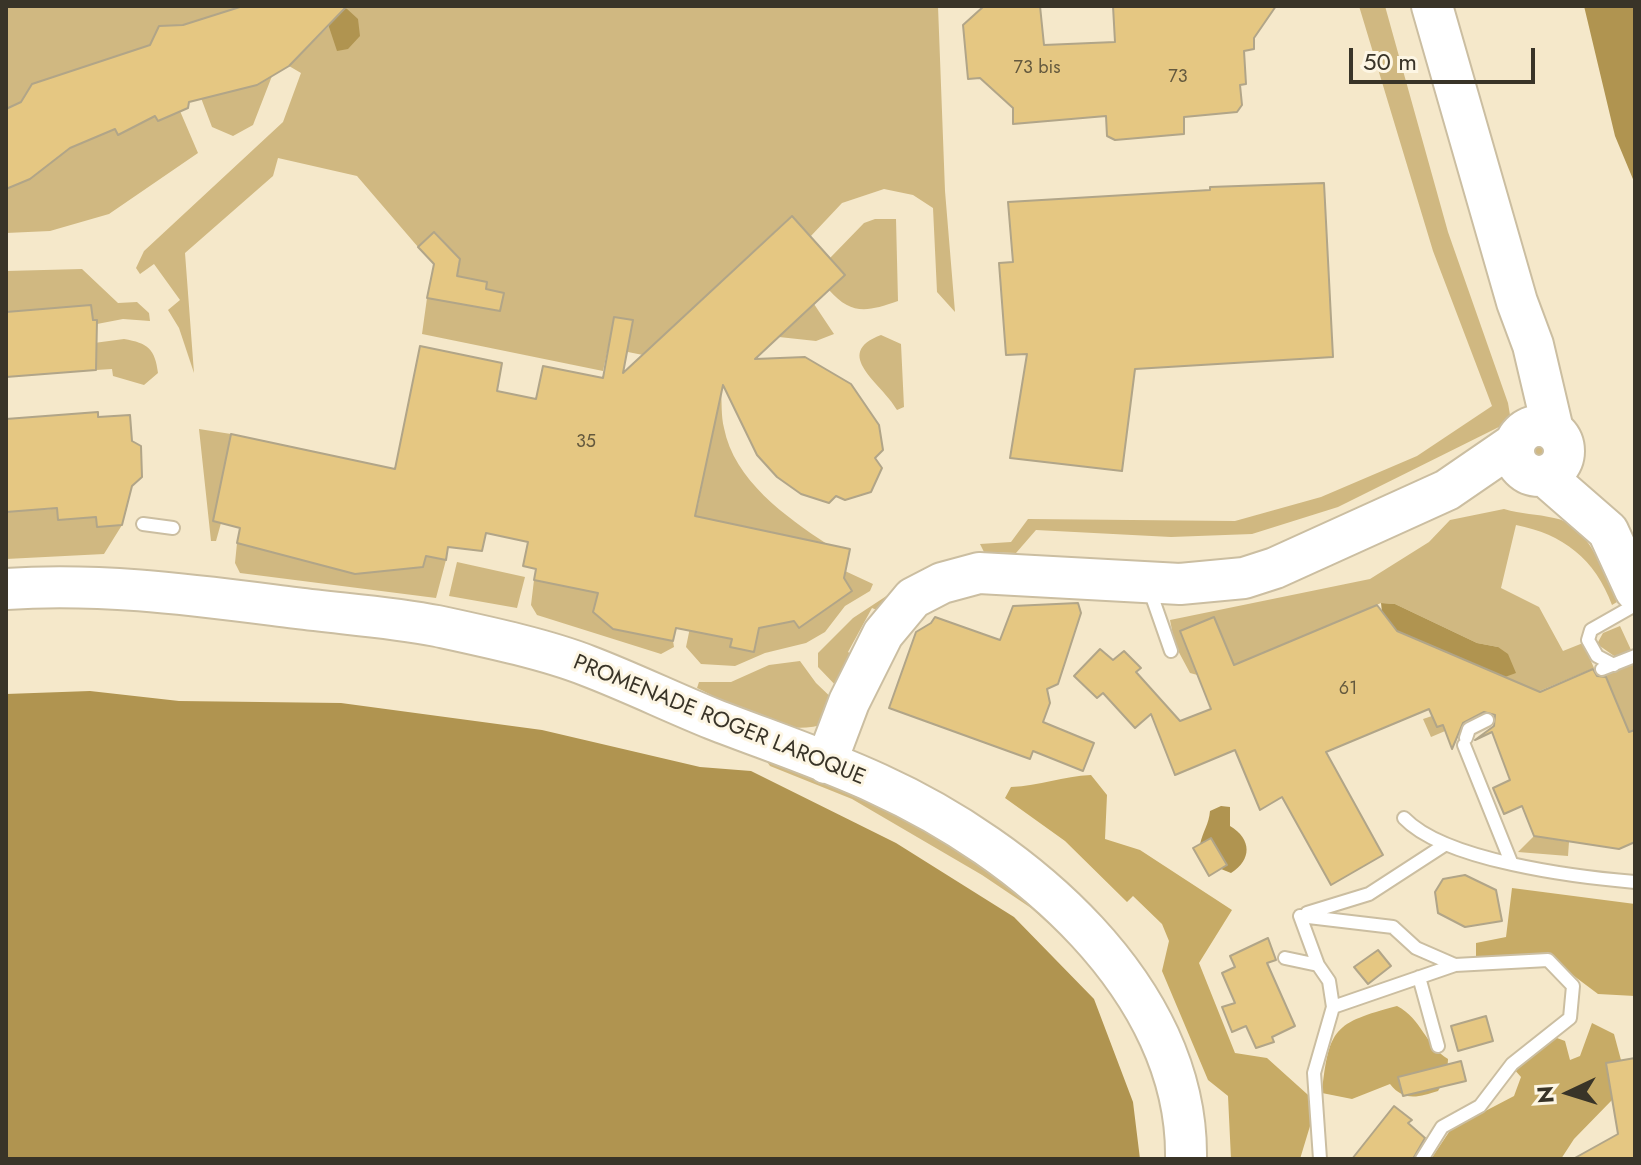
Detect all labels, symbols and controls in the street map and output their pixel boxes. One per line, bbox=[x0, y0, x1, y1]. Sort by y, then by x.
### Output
scale bar bbox=[1353, 32, 1539, 82]
text: 50 m bbox=[1363, 44, 1417, 79]
house number: 73 bis bbox=[1014, 58, 1060, 80]
house number: 73 bbox=[1168, 67, 1188, 89]
house number: 35 bbox=[576, 432, 596, 454]
street label: PROMENADE ROGER LAROQUE bbox=[569, 650, 869, 792]
house number: 61 bbox=[1339, 679, 1357, 701]
north arrow bbox=[1529, 1053, 1609, 1133]
text: N bbox=[1528, 1085, 1562, 1105]

